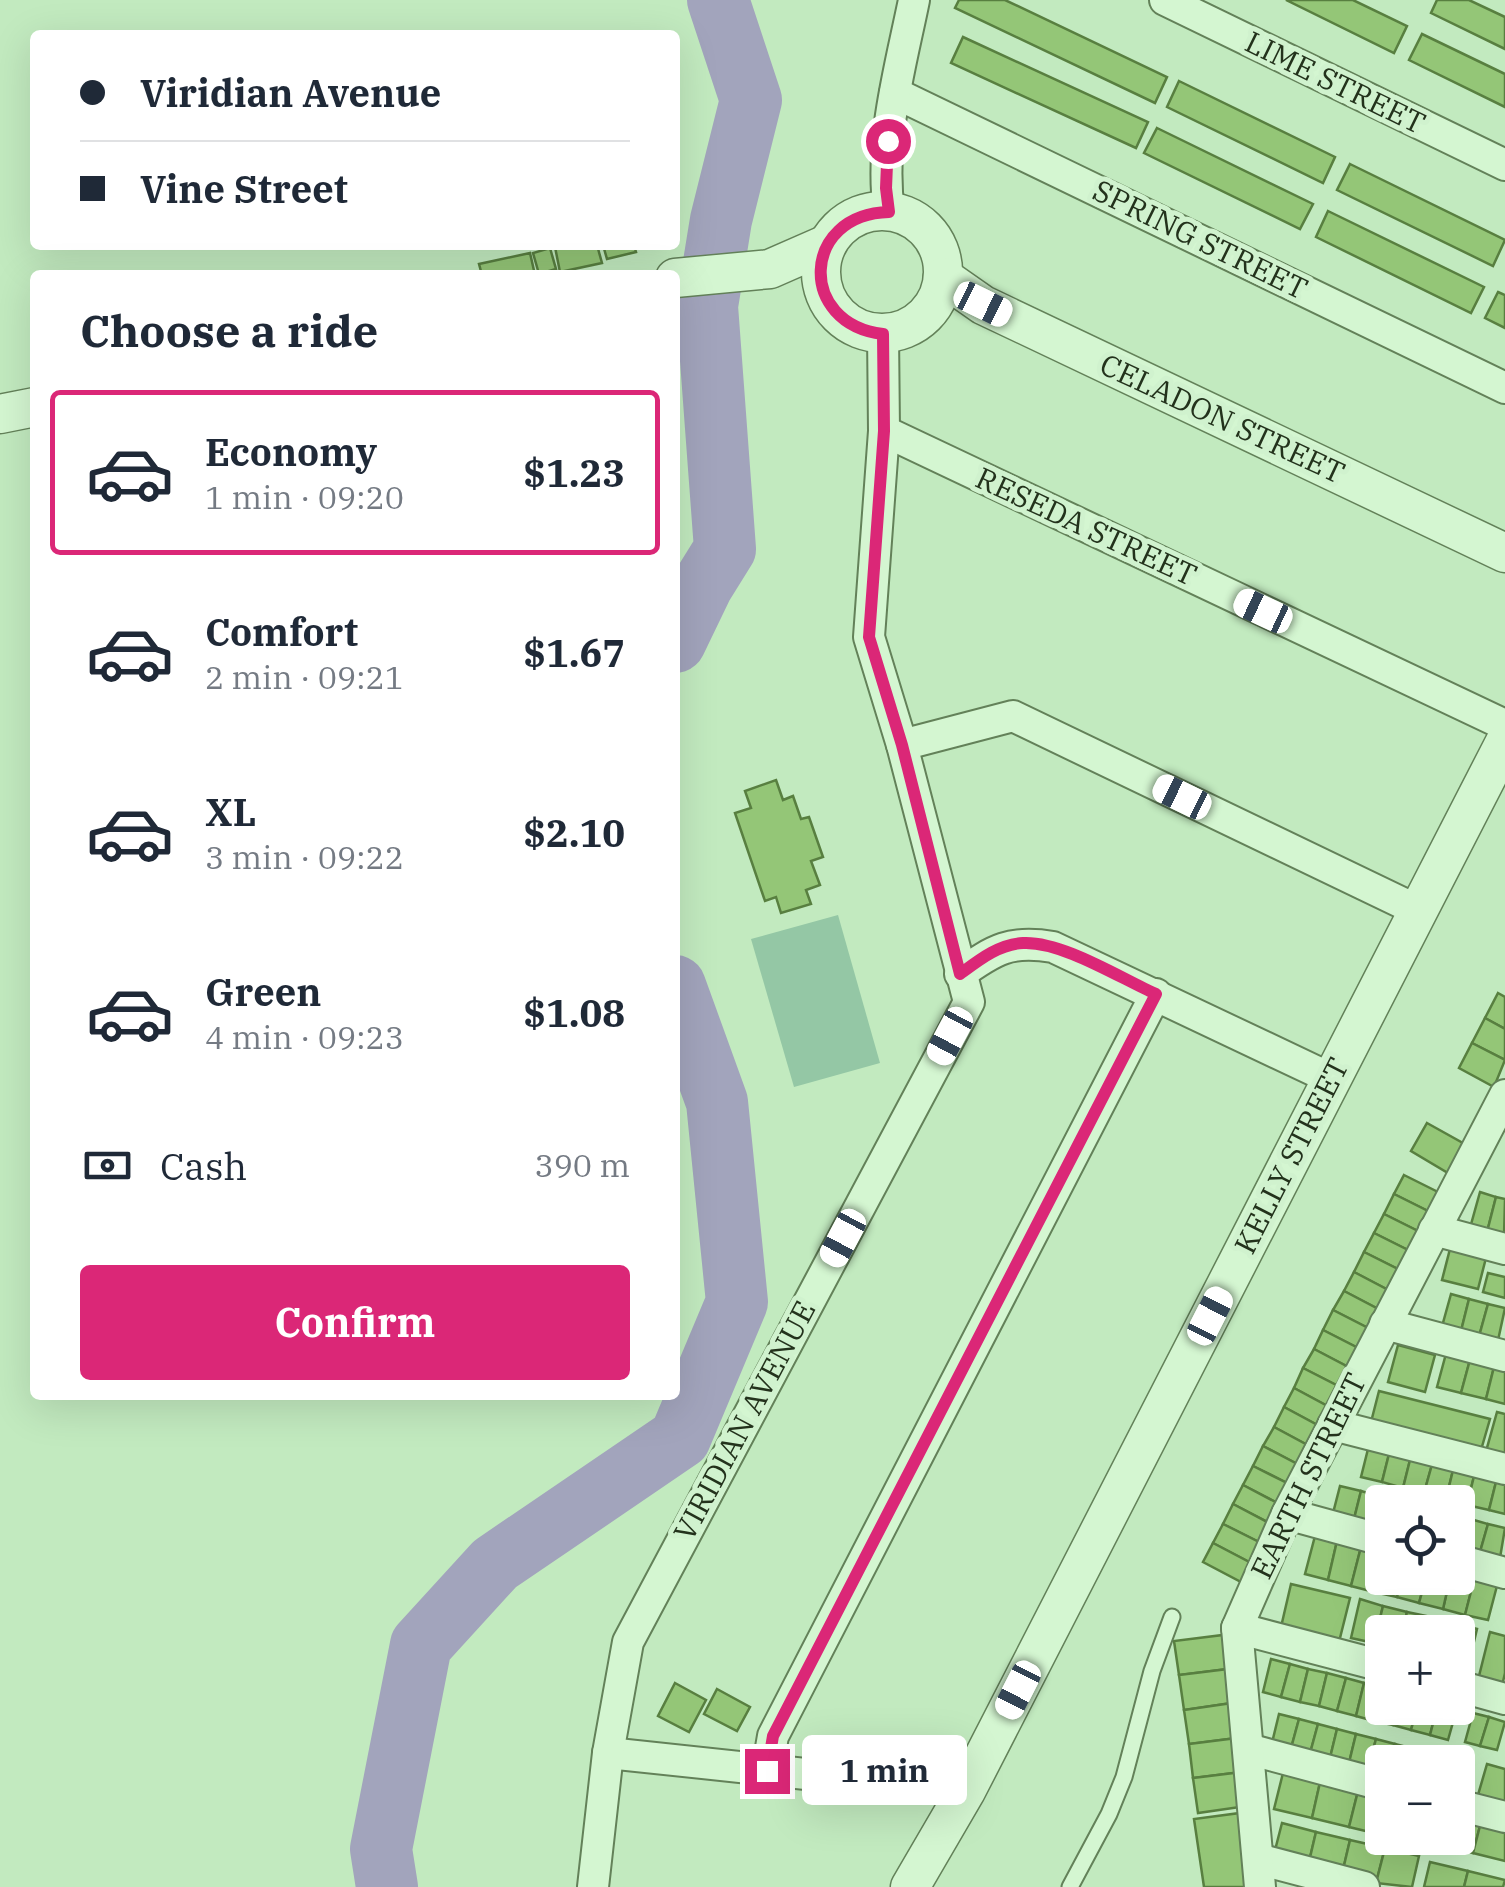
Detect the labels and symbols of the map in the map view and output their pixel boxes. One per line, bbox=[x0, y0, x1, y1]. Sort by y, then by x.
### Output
street label: LIME STREET bbox=[1239, 21, 1432, 142]
route start bbox=[866, 119, 911, 164]
street label: SPRING STREET bbox=[1087, 170, 1314, 307]
car bbox=[949, 277, 1017, 331]
street label: CELADON STREET bbox=[1094, 344, 1351, 491]
street label: RESEDA STREET bbox=[970, 457, 1203, 594]
car bbox=[1229, 585, 1297, 637]
car bbox=[1148, 770, 1216, 824]
car bbox=[923, 1002, 977, 1070]
street label: KELLY STREET bbox=[1225, 1051, 1357, 1260]
car bbox=[816, 1204, 870, 1272]
car bbox=[1183, 1282, 1237, 1350]
street label: VIRIDIAN AVENUE bbox=[664, 1294, 823, 1547]
street label: EARTH STREET bbox=[1241, 1366, 1374, 1585]
car bbox=[991, 1656, 1045, 1724]
callout: 1 min bbox=[802, 1736, 967, 1806]
route end bbox=[745, 1749, 790, 1794]

